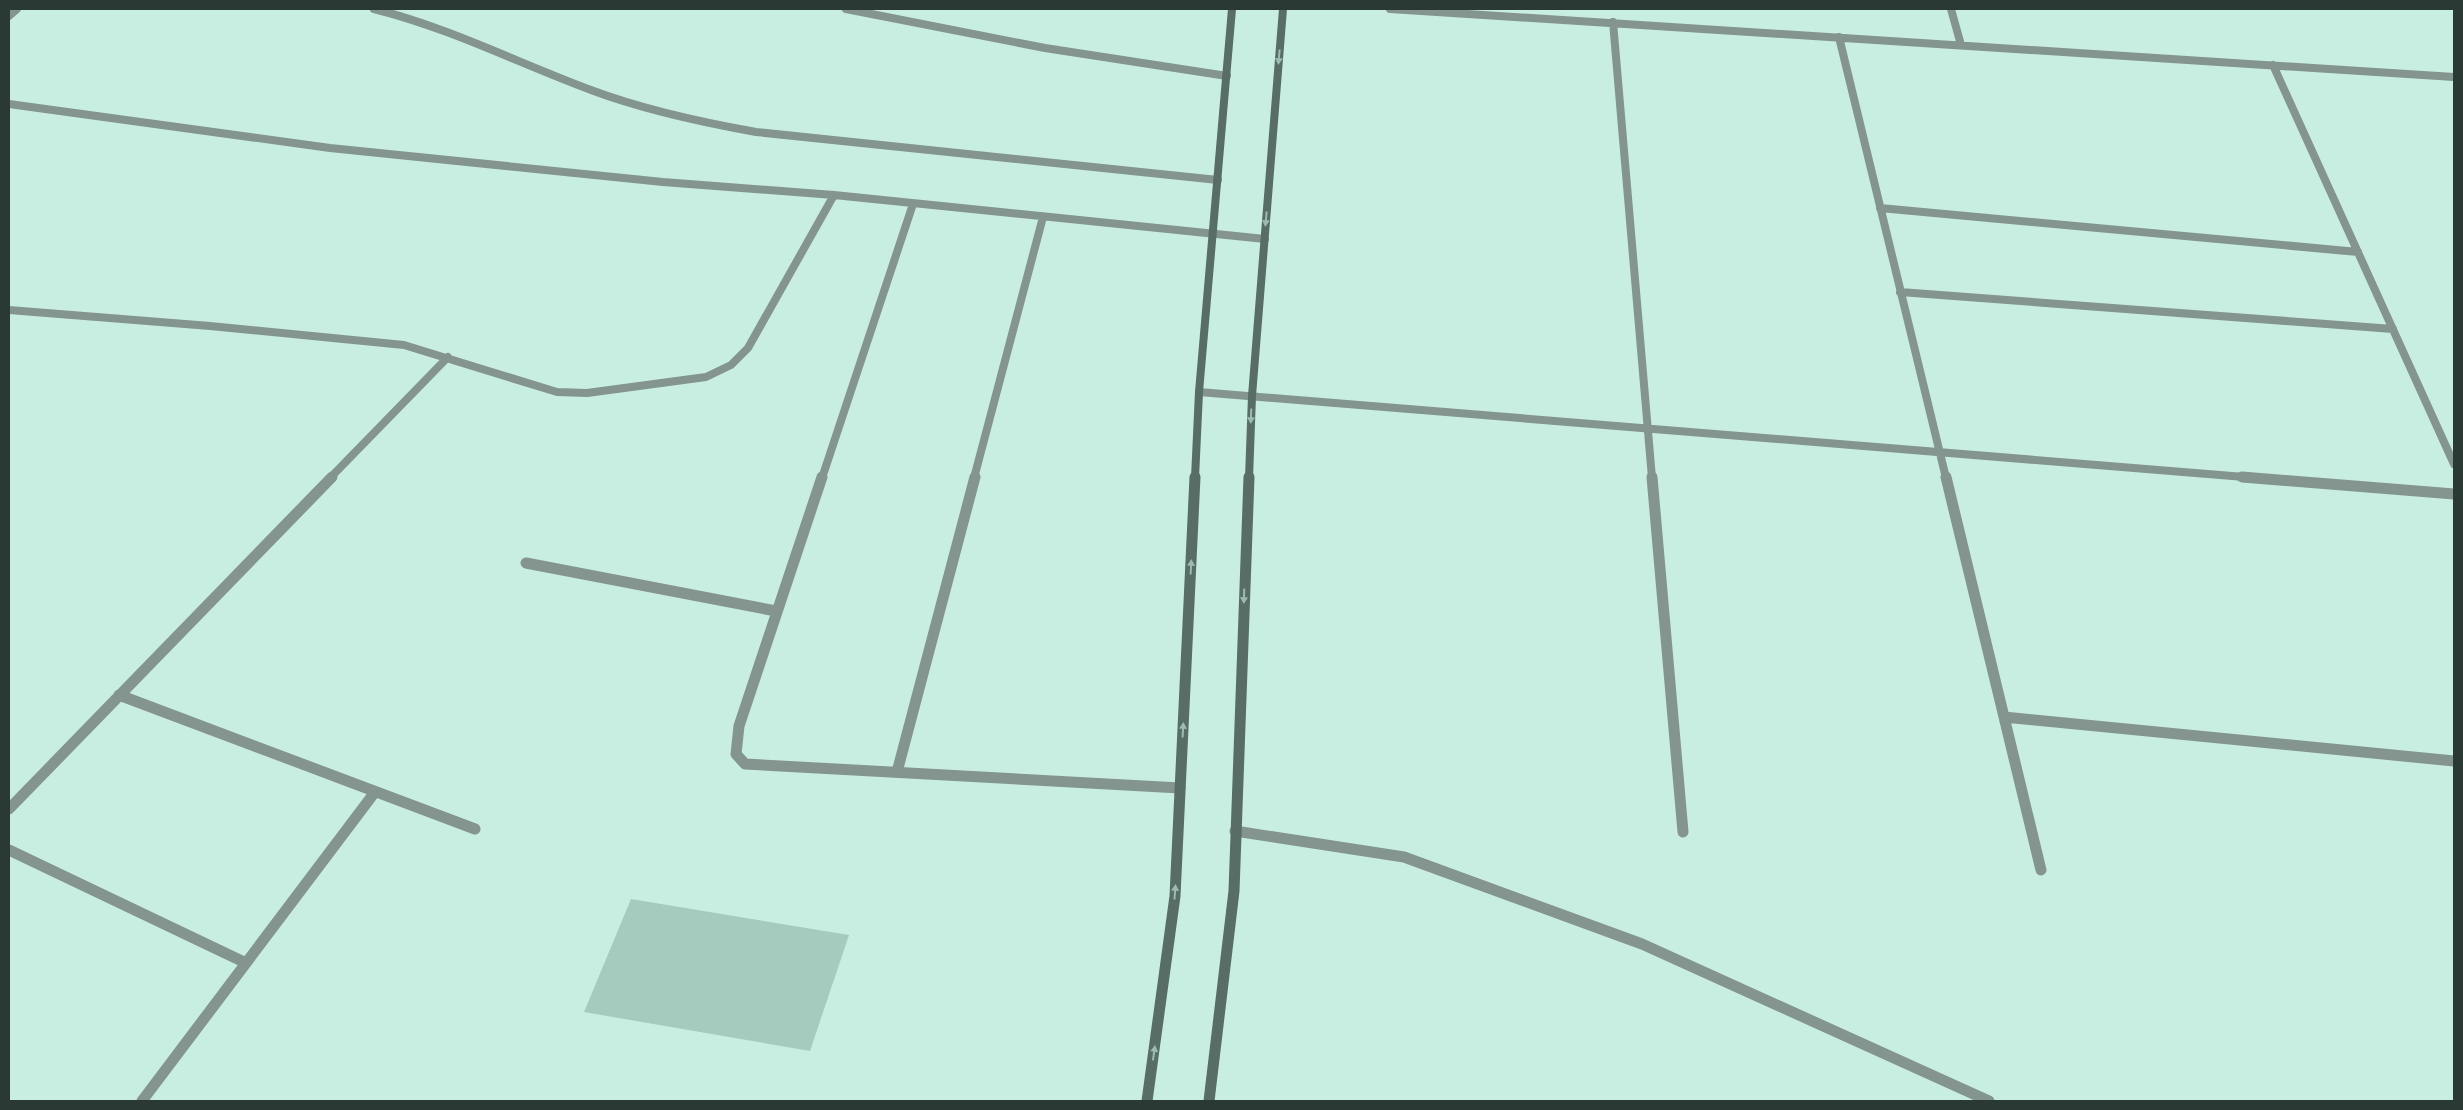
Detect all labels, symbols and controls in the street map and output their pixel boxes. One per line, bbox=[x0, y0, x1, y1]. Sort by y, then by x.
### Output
one-way arrow bbox=[1275, 50, 1283, 66]
one-way arrow bbox=[1262, 212, 1270, 228]
one-way arrow bbox=[1247, 408, 1255, 424]
one-way arrow bbox=[1187, 559, 1195, 575]
one-way arrow bbox=[1240, 588, 1248, 604]
one-way arrow bbox=[1179, 721, 1187, 737]
one-way arrow bbox=[1171, 884, 1179, 900]
one-way arrow bbox=[1150, 1045, 1158, 1061]

